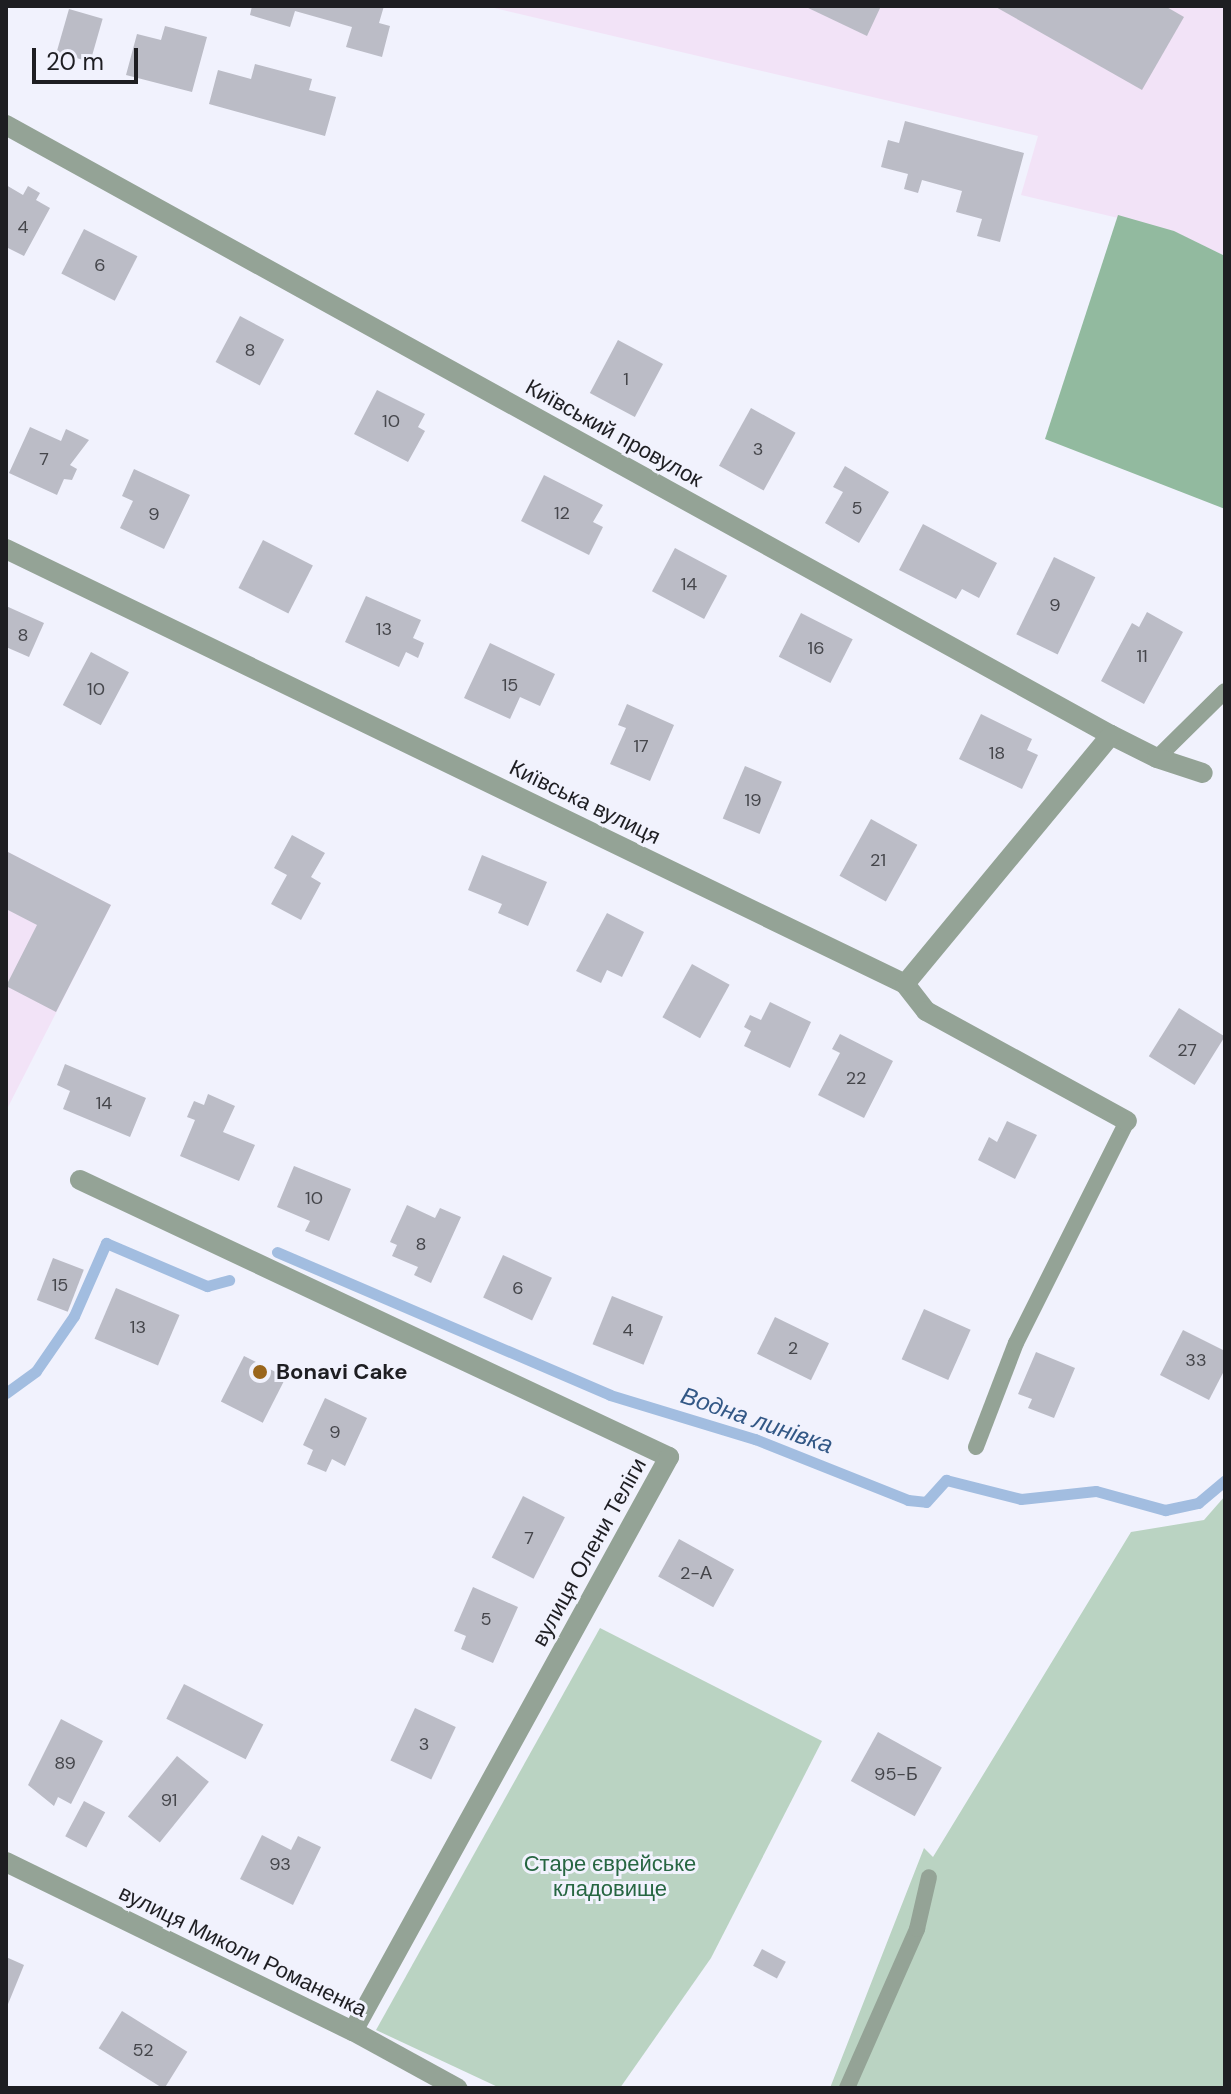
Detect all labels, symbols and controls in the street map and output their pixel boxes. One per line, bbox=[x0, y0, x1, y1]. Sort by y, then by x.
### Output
scale bar bbox=[36, 32, 142, 82]
text: 20 m bbox=[46, 46, 104, 77]
house number: 4 bbox=[18, 216, 28, 238]
house number: 6 bbox=[94, 254, 106, 276]
house number: 8 bbox=[245, 339, 255, 361]
house number: 1 bbox=[623, 368, 629, 390]
street label: Київський провулок bbox=[521, 373, 707, 493]
house number: 10 bbox=[382, 410, 400, 432]
house number: 3 bbox=[753, 438, 763, 460]
house number: 7 bbox=[39, 448, 49, 470]
house number: 5 bbox=[852, 497, 862, 519]
house number: 12 bbox=[554, 502, 570, 524]
house number: 9 bbox=[148, 503, 160, 525]
house number: 14 bbox=[681, 573, 697, 595]
house number: 9 bbox=[1049, 594, 1061, 616]
house number: 13 bbox=[376, 618, 392, 640]
house number: 8 bbox=[18, 624, 28, 646]
house number: 16 bbox=[808, 637, 824, 659]
house number: 11 bbox=[1136, 645, 1148, 667]
house number: 15 bbox=[502, 674, 518, 696]
house number: 10 bbox=[87, 678, 105, 700]
house number: 17 bbox=[633, 735, 649, 757]
house number: 18 bbox=[989, 742, 1005, 764]
street label: Київська вулиця bbox=[505, 754, 665, 850]
house number: 19 bbox=[745, 789, 761, 811]
house number: 21 bbox=[870, 849, 886, 871]
house number: 27 bbox=[1177, 1039, 1197, 1061]
house number: 22 bbox=[846, 1067, 866, 1089]
house number: 14 bbox=[96, 1092, 112, 1114]
house number: 10 bbox=[305, 1187, 323, 1209]
house number: 8 bbox=[416, 1233, 426, 1255]
house number: 15 bbox=[52, 1274, 68, 1296]
house number: 6 bbox=[512, 1277, 524, 1299]
house number: 13 bbox=[130, 1316, 146, 1338]
house number: 4 bbox=[623, 1319, 633, 1341]
house number: 2 bbox=[788, 1337, 798, 1359]
house number: 33 bbox=[1185, 1349, 1207, 1371]
place label: Bonavi Cake bbox=[276, 1359, 407, 1385]
marker: Bonavi Cake bbox=[251, 1363, 269, 1381]
water label: Водна линівка bbox=[677, 1381, 837, 1459]
house number: 9 bbox=[329, 1421, 341, 1443]
street label: вулиця Олени Теліги bbox=[526, 1453, 652, 1651]
house number: 7 bbox=[524, 1527, 534, 1549]
house number: 2-А bbox=[680, 1562, 712, 1584]
house number: 5 bbox=[481, 1608, 491, 1630]
house number: 3 bbox=[419, 1733, 429, 1755]
house number: 89 bbox=[54, 1752, 76, 1774]
house number: 95-Б bbox=[874, 1763, 918, 1785]
house number: 91 bbox=[161, 1789, 177, 1811]
park label: Старе єврейське кладовище bbox=[524, 1850, 696, 1902]
house number: 93 bbox=[269, 1853, 291, 1875]
street label: вулиця Миколи Романенка bbox=[115, 1879, 371, 2023]
house number: 52 bbox=[132, 2039, 154, 2061]

